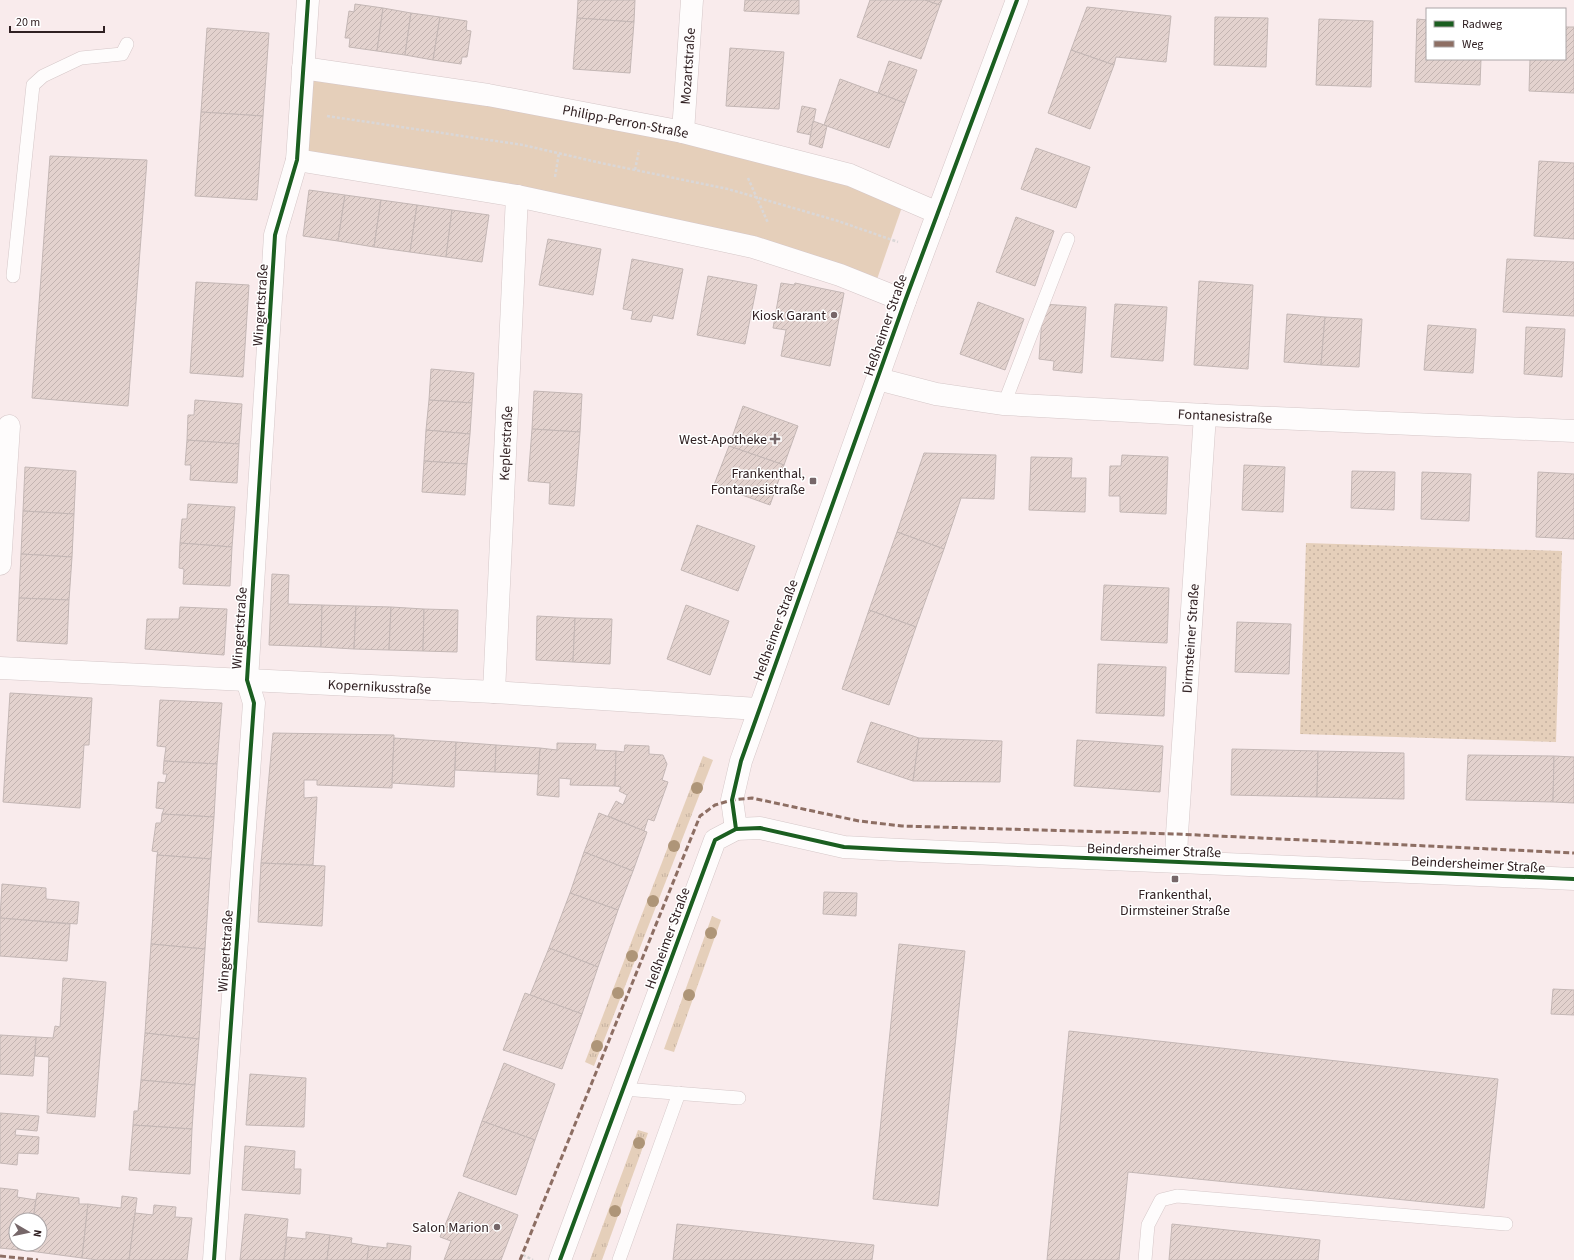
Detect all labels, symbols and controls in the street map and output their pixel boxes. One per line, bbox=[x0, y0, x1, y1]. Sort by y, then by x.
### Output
scale bar bbox=[10, 8, 104, 34]
legend bbox=[1426, 8, 1566, 60]
text: 20 m bbox=[16, 14, 40, 31]
text: Radweg bbox=[1462, 16, 1502, 33]
street label: Mozartstraße bbox=[676, 27, 701, 105]
text: Weg bbox=[1462, 36, 1483, 53]
street label: Philipp-Perron-Straße bbox=[561, 100, 691, 144]
street label: Wingertstraße bbox=[248, 263, 274, 347]
street label: Heßheimer Straße bbox=[859, 272, 913, 379]
place label: Kiosk Garant bbox=[752, 306, 826, 326]
marker: Kiosk Garant bbox=[829, 310, 839, 320]
street label: Keplerstraße bbox=[495, 405, 518, 481]
street label: Fontanesistraße bbox=[1177, 405, 1273, 429]
place label: West-Apotheke bbox=[679, 430, 767, 450]
marker: West-Apotheke bbox=[770, 434, 780, 444]
place label: Frankenthal, Fontanesistraße bbox=[711, 464, 805, 500]
marker: Frankenthal, Fontanesistraße bbox=[808, 476, 818, 486]
street label: Heßheimer Straße bbox=[748, 577, 804, 684]
street label: Dirmsteiner Straße bbox=[1177, 583, 1205, 694]
street label: Wingertstraße bbox=[227, 586, 253, 670]
street label: Kopernikusstraße bbox=[327, 675, 432, 700]
street label: Beindersheimer Straße bbox=[1086, 839, 1222, 863]
street label: Beindersheimer Straße bbox=[1410, 851, 1546, 879]
marker: Frankenthal, Dirmsteiner Straße bbox=[1170, 874, 1180, 884]
street label: Heßheimer Straße bbox=[640, 885, 696, 992]
place label: Frankenthal, Dirmsteiner Straße bbox=[1120, 885, 1230, 921]
street label: Wingertstraße bbox=[213, 909, 239, 993]
north arrow bbox=[8, 1212, 48, 1252]
place label: Salon Marion bbox=[412, 1218, 489, 1238]
marker: Salon Marion bbox=[492, 1222, 502, 1232]
text: N bbox=[29, 1229, 45, 1238]

